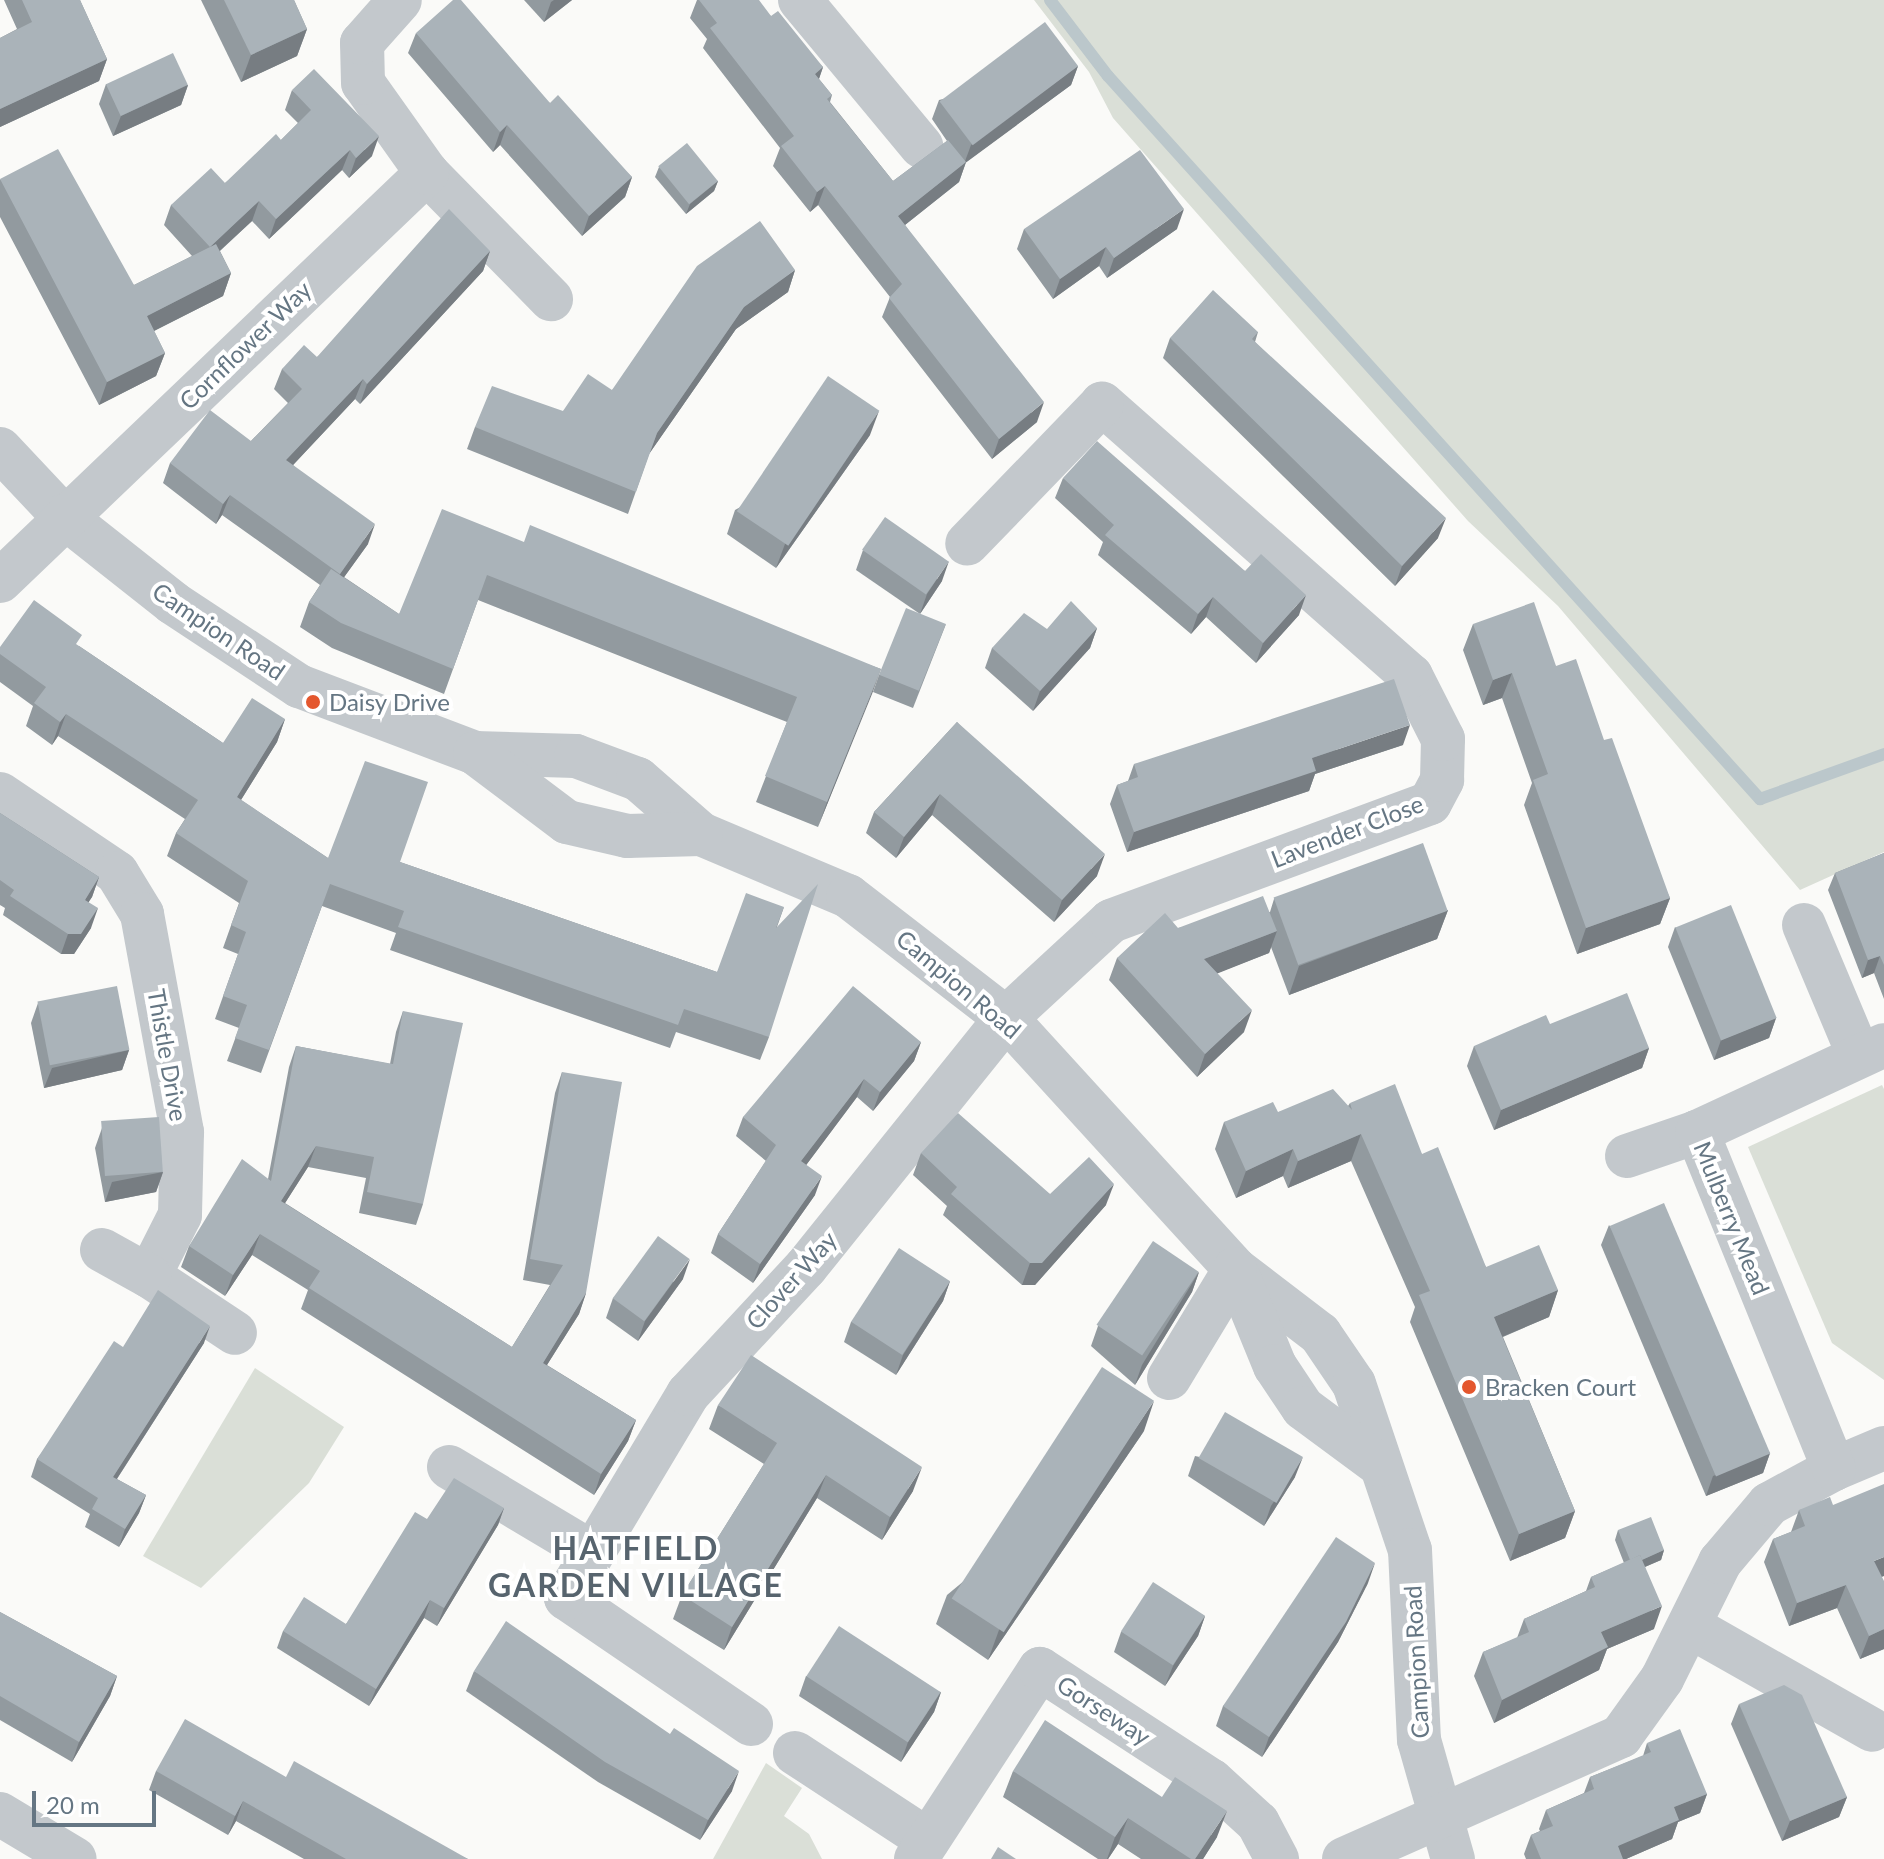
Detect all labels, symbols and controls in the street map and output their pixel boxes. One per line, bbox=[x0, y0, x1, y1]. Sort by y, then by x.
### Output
street label: Cornflower Way bbox=[173, 275, 317, 415]
street label: Campion Road bbox=[147, 576, 291, 686]
place label: Daisy Drive bbox=[329, 688, 451, 716]
marker: Daisy Drive bbox=[304, 693, 322, 711]
street label: Lavender Close bbox=[1266, 789, 1428, 873]
street label: Campion Road bbox=[891, 924, 1027, 1044]
street label: Thistle Drive bbox=[142, 987, 194, 1123]
street label: Mulberry Mead bbox=[1688, 1137, 1776, 1299]
street label: Clover Way bbox=[739, 1225, 843, 1335]
place label: Bracken Court bbox=[1485, 1373, 1636, 1401]
marker: Bracken Court bbox=[1460, 1378, 1478, 1396]
district label: HATFIELD GARDEN VILLAGE bbox=[487, 1530, 785, 1605]
street label: Campion Road bbox=[1398, 1585, 1434, 1739]
street label: Gorseway bbox=[1052, 1669, 1156, 1751]
scale bar bbox=[36, 1775, 160, 1825]
text: 20 m bbox=[46, 1790, 100, 1819]

